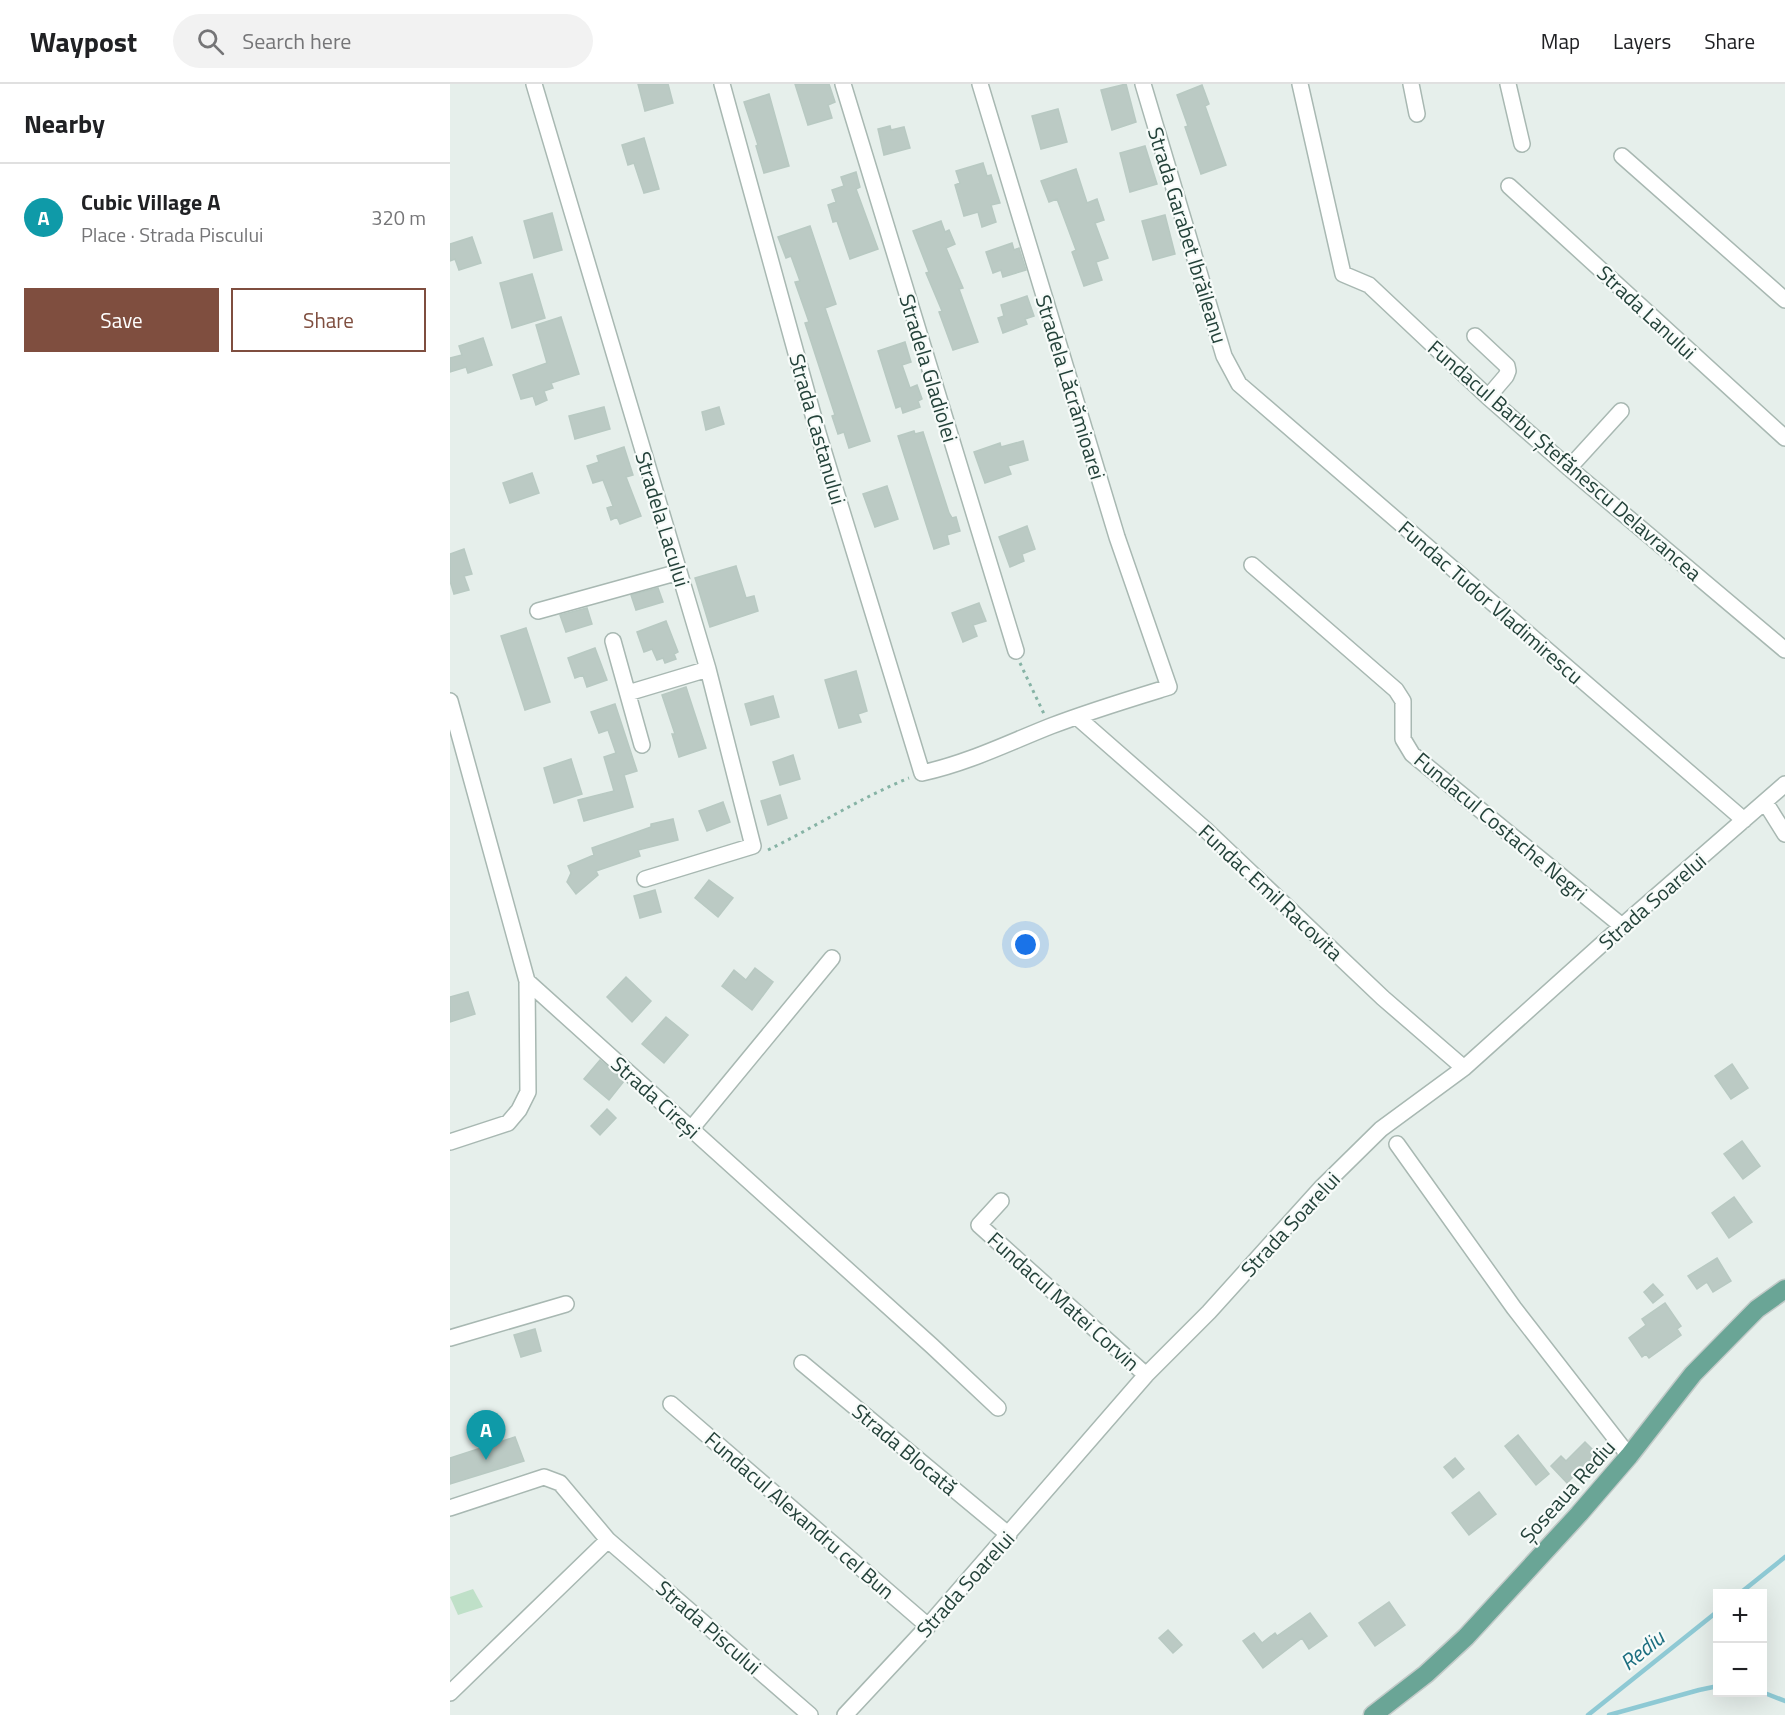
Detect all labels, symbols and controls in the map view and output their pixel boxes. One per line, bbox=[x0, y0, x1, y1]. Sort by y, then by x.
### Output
search box bbox=[173, 14, 593, 68]
text: Waypost bbox=[30, 20, 137, 63]
text: Search here bbox=[242, 24, 351, 58]
icon: search bbox=[194, 25, 227, 58]
text: Map bbox=[1541, 25, 1580, 57]
text: Layers bbox=[1613, 25, 1671, 57]
text: Share bbox=[1704, 25, 1755, 57]
text: Nearby bbox=[24, 104, 105, 143]
street label: Strada Garabet Ibrăileanu bbox=[1140, 123, 1236, 347]
text: Cubic Village A bbox=[81, 185, 220, 219]
text: A bbox=[37, 202, 50, 233]
text: 320 m bbox=[371, 202, 426, 233]
text: Place · Strada Piscului bbox=[81, 219, 263, 250]
street label: Strada Lanului bbox=[1590, 257, 1704, 367]
button: Save bbox=[24, 288, 219, 352]
button: Share bbox=[231, 288, 426, 352]
street label: Stradela Gladiolei bbox=[891, 290, 967, 446]
street label: Stradela Lăcrămioarei bbox=[1028, 291, 1114, 483]
street label: Fundacul Barbu Ștefănescu Delavrancea bbox=[1421, 332, 1709, 589]
street label: Strada Castanului bbox=[781, 350, 855, 508]
street label: Stradela Lacului bbox=[627, 448, 699, 590]
street label: Fundac Tudor Vladimirescu bbox=[1391, 512, 1591, 692]
street label: Fundacul Costache Negri bbox=[1407, 744, 1595, 908]
street label: Fundac Emil Racovita bbox=[1191, 816, 1351, 968]
street label: Strada Soarelui bbox=[1591, 845, 1713, 957]
your location bbox=[1011, 930, 1040, 959]
street label: Strada Cireși bbox=[604, 1048, 708, 1146]
street label: Strada Soarelui bbox=[1233, 1164, 1347, 1284]
street label: Fundacul Matei Corvin bbox=[981, 1224, 1147, 1378]
street label: Strada Blocată bbox=[845, 1395, 965, 1503]
pin: A bbox=[466, 1410, 506, 1460]
street label: Fundacul Alexandru cel Bun bbox=[698, 1423, 902, 1607]
street label: Șoseaua Rediu bbox=[1512, 1432, 1622, 1550]
street label: Strada Soarelui bbox=[908, 1524, 1022, 1644]
street label: Strada Piscului bbox=[649, 1572, 769, 1682]
map controls bbox=[1713, 1589, 1767, 1697]
button: + bbox=[1713, 1589, 1767, 1643]
water label: Rediu bbox=[1612, 1620, 1673, 1679]
button: − bbox=[1713, 1643, 1767, 1697]

